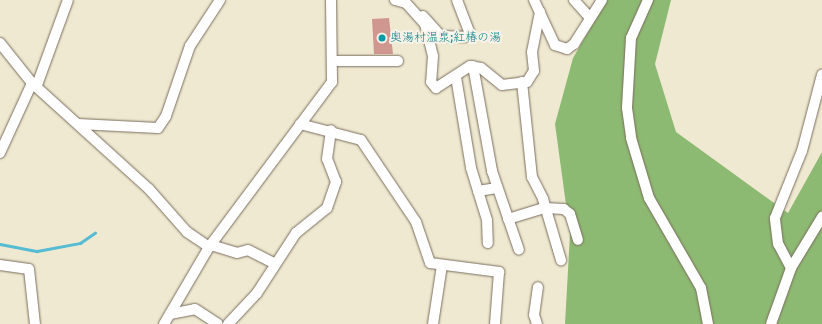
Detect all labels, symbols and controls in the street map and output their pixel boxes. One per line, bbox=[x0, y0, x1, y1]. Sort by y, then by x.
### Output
place label: 奥湯村温泉;紅椿の湯 bbox=[390, 31, 501, 45]
marker: 奥湯村温泉;紅椿の湯 bbox=[377, 33, 387, 43]

